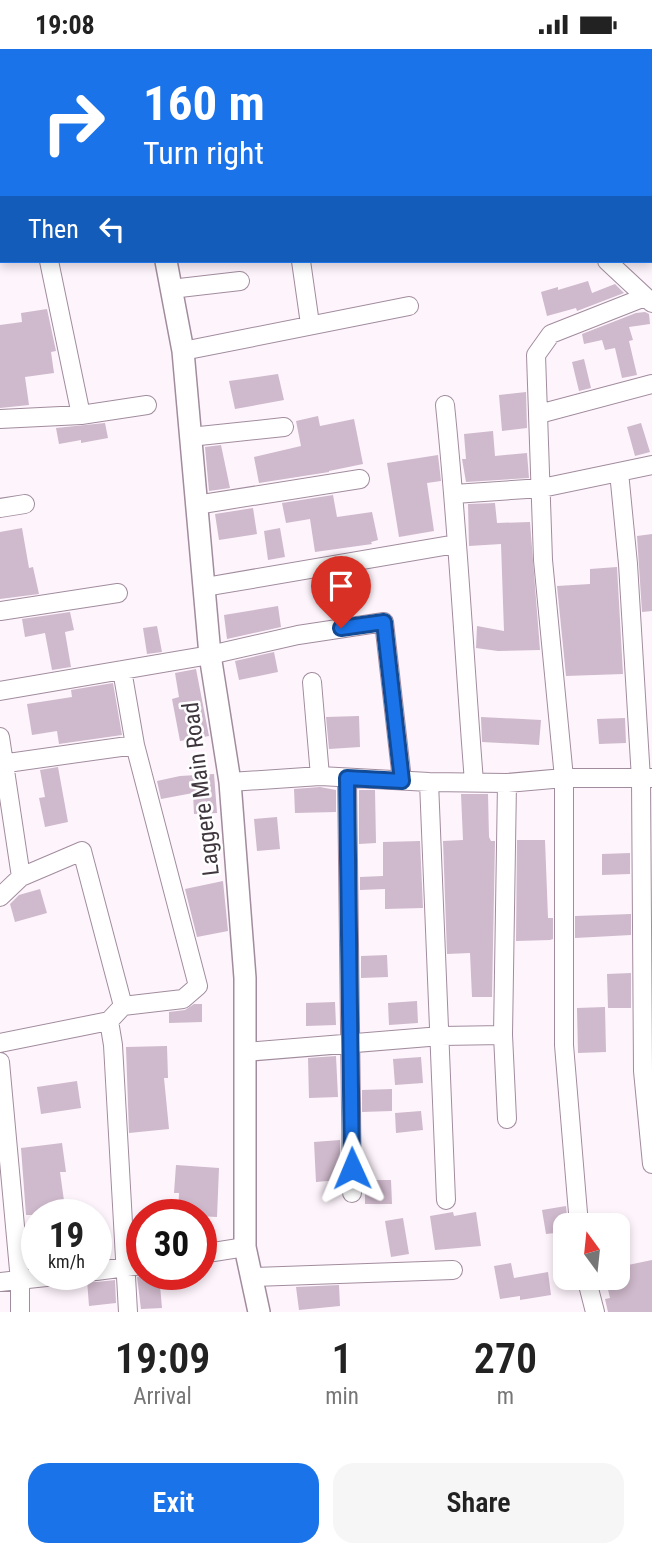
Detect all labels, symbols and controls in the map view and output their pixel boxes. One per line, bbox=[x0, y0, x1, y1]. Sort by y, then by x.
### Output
text: 19:08 bbox=[35, 10, 95, 40]
text: 160 m bbox=[143, 75, 265, 132]
icon: right bbox=[28, 77, 119, 168]
text: Turn right bbox=[143, 134, 264, 172]
icon: left bbox=[93, 210, 131, 248]
text: Then bbox=[28, 214, 79, 244]
pin bbox=[311, 556, 371, 628]
icon: arrive bbox=[322, 567, 360, 605]
street label: Laggere Main Road bbox=[177, 701, 225, 877]
position arrow bbox=[315, 1131, 389, 1205]
speed limit sign: 30 bbox=[126, 1199, 217, 1290]
north arrow bbox=[553, 1213, 630, 1290]
map controls bbox=[553, 1213, 630, 1290]
text: 19 bbox=[49, 1215, 84, 1256]
text: km/h bbox=[48, 1251, 85, 1272]
text: 19:09 bbox=[115, 1334, 210, 1383]
text: 1 bbox=[332, 1334, 353, 1383]
text: 270 bbox=[474, 1334, 537, 1383]
text: Arrival bbox=[133, 1383, 192, 1410]
text: min bbox=[325, 1383, 359, 1410]
text: m bbox=[497, 1383, 514, 1410]
button: Exit bbox=[28, 1463, 319, 1543]
button: Share bbox=[333, 1463, 624, 1543]

